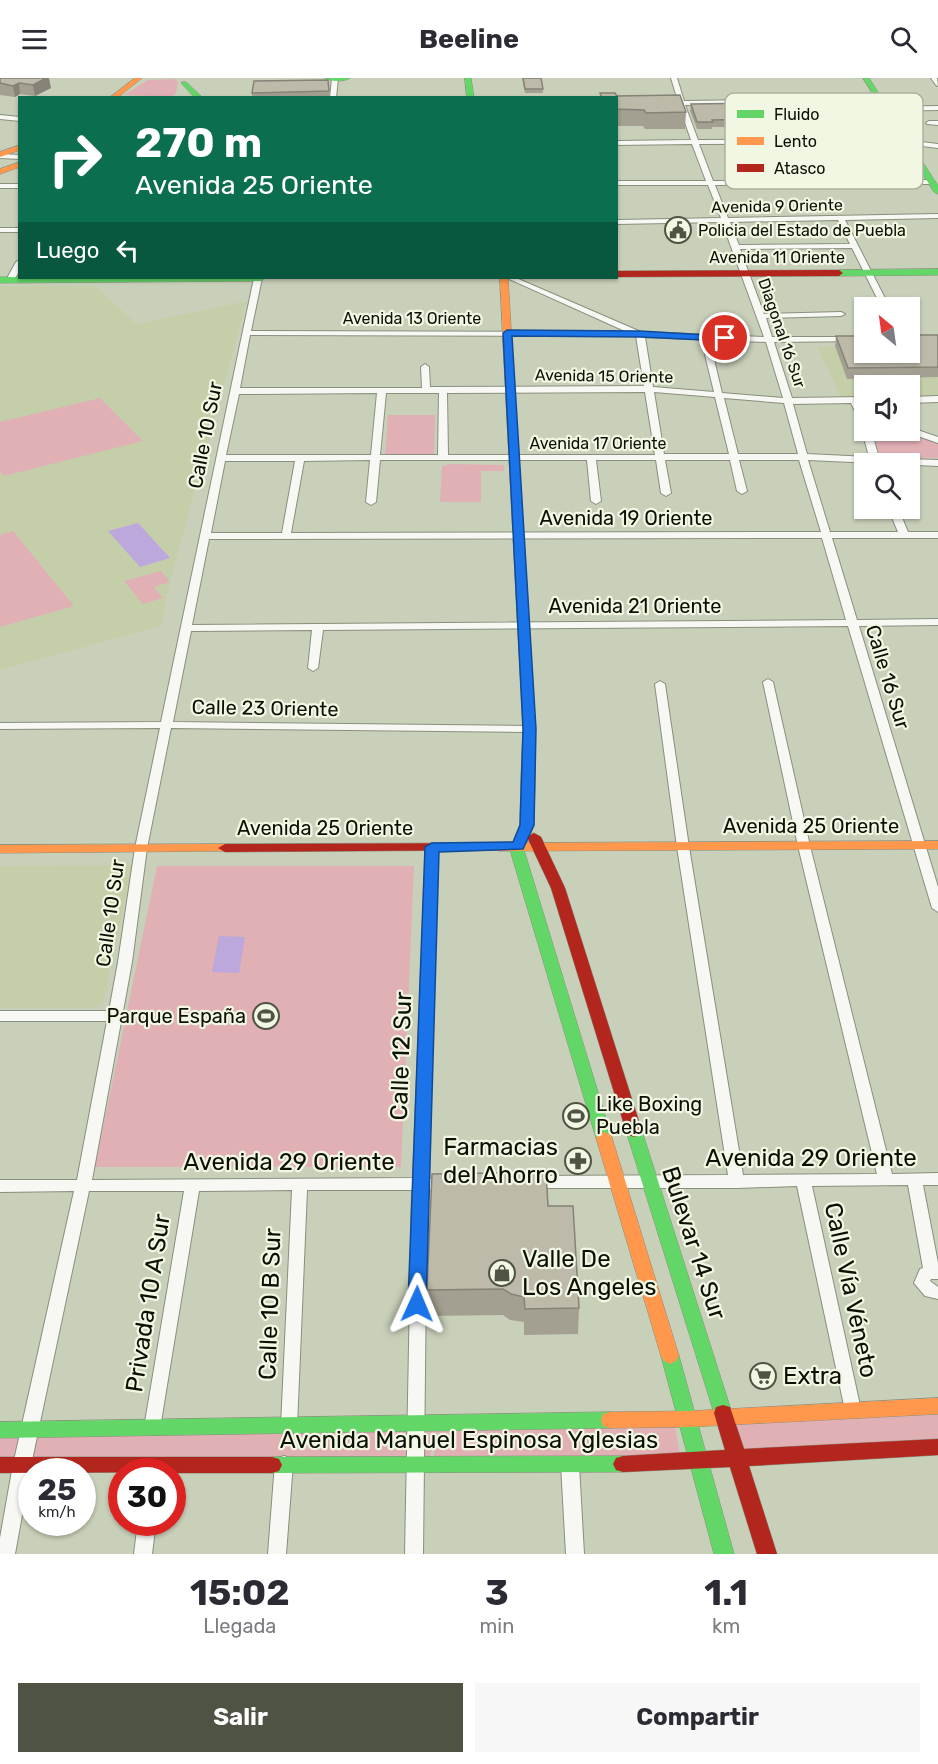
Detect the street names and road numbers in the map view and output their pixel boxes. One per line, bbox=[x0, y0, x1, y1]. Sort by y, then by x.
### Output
street label: Avenida 9 Oriente bbox=[711, 195, 843, 217]
street label: Avenida 11 Oriente bbox=[709, 248, 845, 267]
street label: Diagonal 16 Sur bbox=[754, 276, 810, 390]
street label: Avenida 13 Oriente bbox=[343, 309, 481, 328]
street label: Avenida 15 Oriente bbox=[535, 365, 673, 387]
street label: Calle 10 Sur bbox=[183, 379, 227, 491]
street label: Avenida 17 Oriente bbox=[529, 434, 667, 453]
street label: Avenida 19 Oriente bbox=[540, 506, 712, 530]
street label: Avenida 21 Oriente bbox=[549, 594, 721, 618]
street label: Calle 16 Sur bbox=[861, 622, 915, 732]
street label: Calle 23 Oriente bbox=[191, 695, 339, 721]
street label: Avenida 25 Oriente bbox=[723, 814, 899, 838]
street label: Avenida 25 Oriente bbox=[237, 816, 413, 840]
street label: Calle 10 Sur bbox=[91, 857, 129, 968]
street label: Calle 12 Sur bbox=[385, 991, 417, 1121]
street label: Avenida 29 Oriente bbox=[705, 1144, 917, 1172]
street label: Avenida 29 Oriente bbox=[183, 1148, 395, 1176]
street label: Bulevar 14 Sur bbox=[656, 1163, 732, 1323]
street label: Calle Vía Véneto bbox=[819, 1200, 883, 1380]
street label: Privada 10 A Sur bbox=[120, 1212, 176, 1394]
street label: Calle 10 B Sur bbox=[253, 1228, 287, 1380]
street label: Avenida Manuel Espinosa Yglesias bbox=[280, 1426, 658, 1454]

